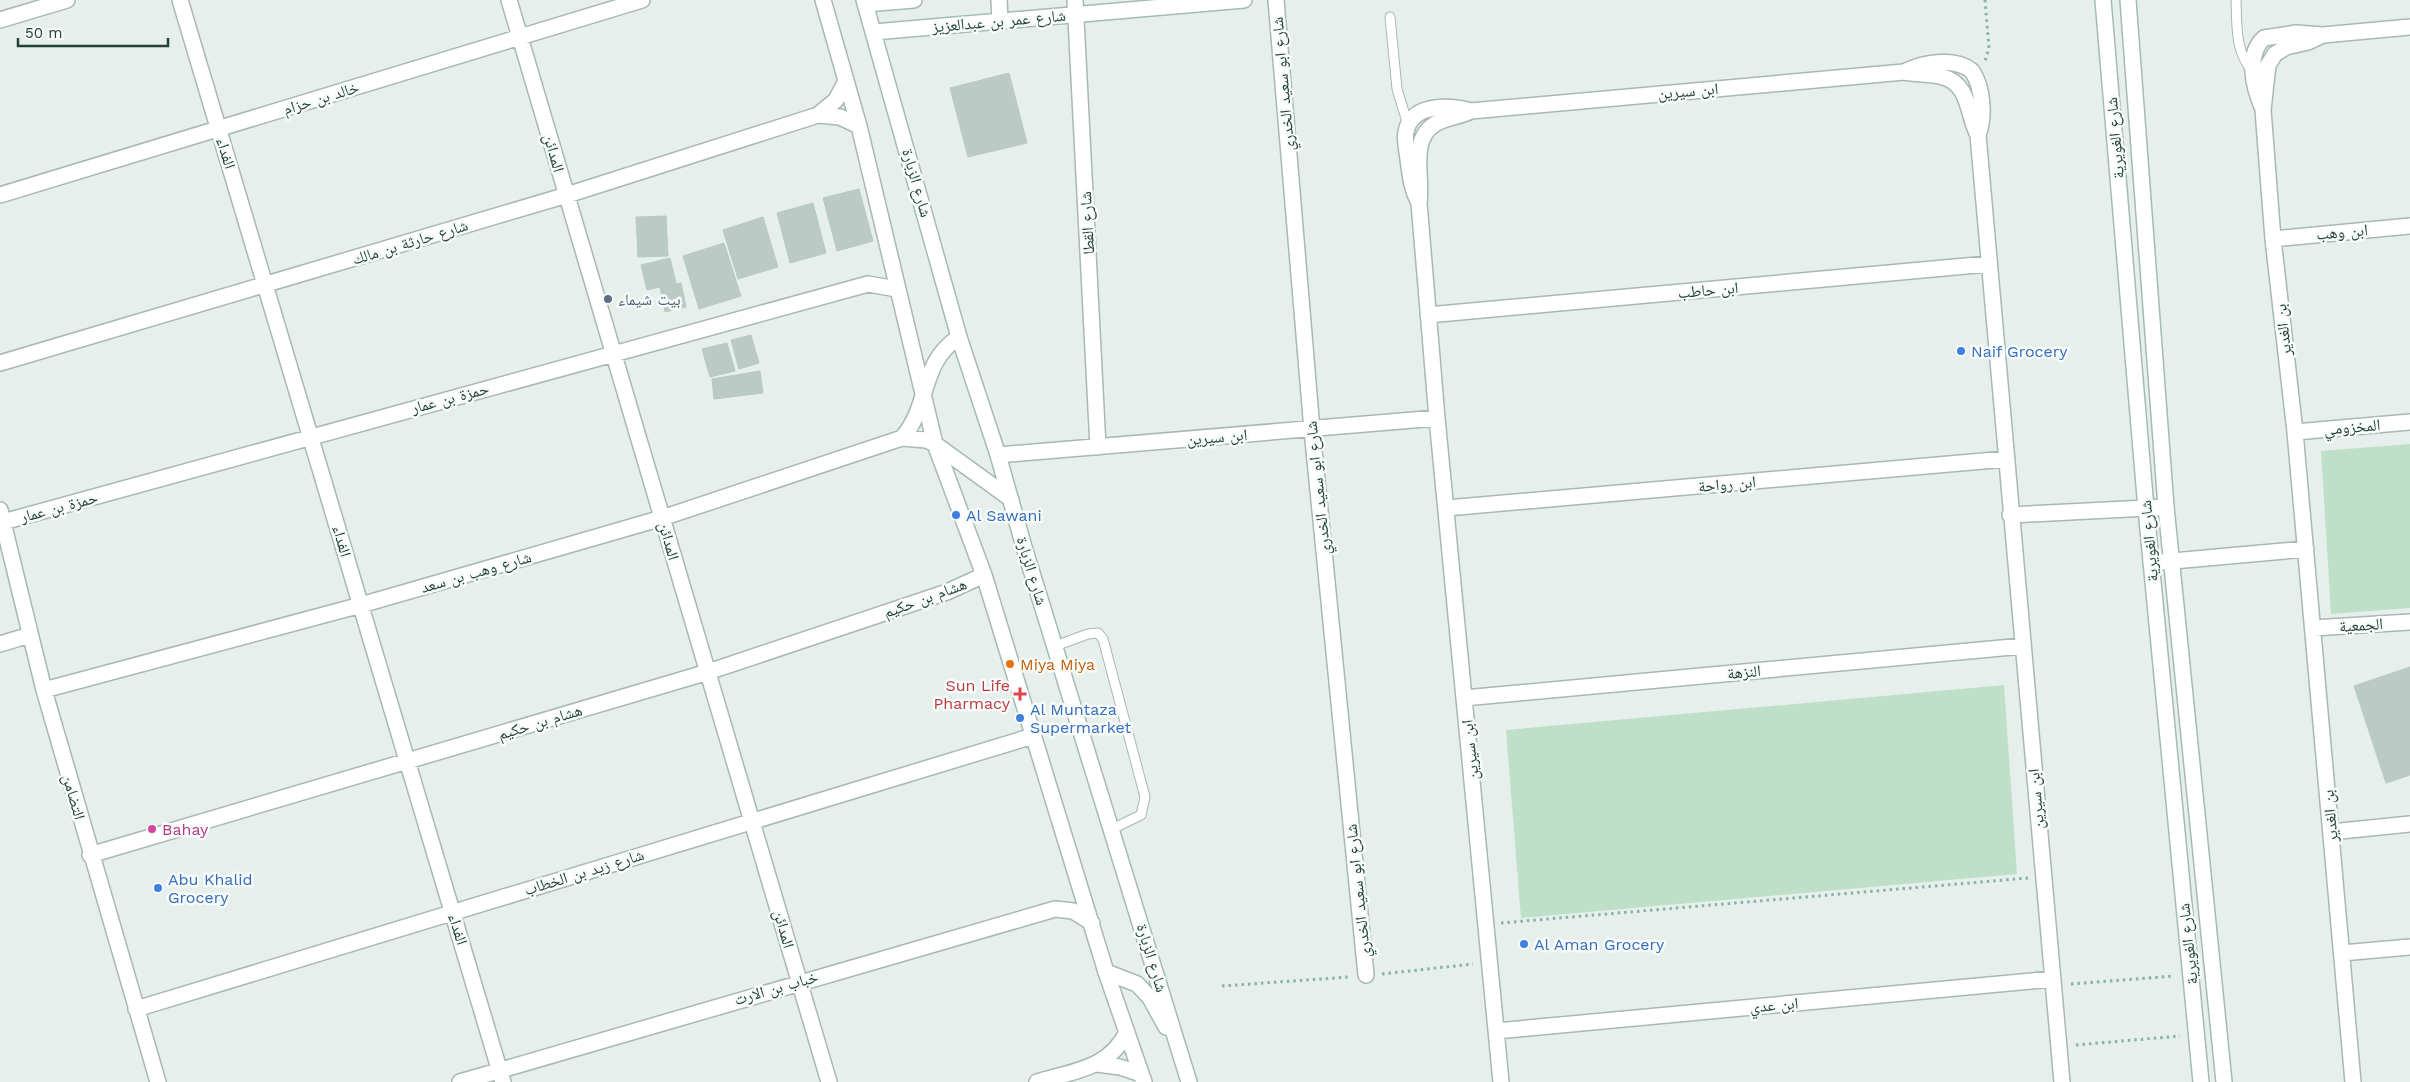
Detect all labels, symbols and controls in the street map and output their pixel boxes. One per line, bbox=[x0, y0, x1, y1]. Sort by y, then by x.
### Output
street label: شارع عمر بن عبدالعزيز bbox=[930, 6, 1067, 37]
scale bar bbox=[18, 15, 168, 47]
street label: شارع ابو سعيد الخدري bbox=[1268, 16, 1301, 152]
text: 50 m bbox=[25, 24, 62, 42]
street label: خالد بن حزام bbox=[281, 77, 361, 119]
street label: ابن سيرين bbox=[1657, 79, 1719, 104]
street label: شارع الغويرية bbox=[2102, 96, 2129, 180]
street label: المدائن bbox=[539, 132, 569, 175]
street label: الفداء bbox=[212, 135, 240, 171]
street label: شارع الزبارة bbox=[897, 146, 936, 220]
street label: شارع القطا bbox=[1076, 191, 1099, 255]
street label: شارع حارثة بن مالك bbox=[350, 215, 471, 270]
street label: ابن وهب bbox=[2315, 220, 2369, 245]
street label: ابن حاطب bbox=[1677, 278, 1739, 303]
place label: بيت شيماء bbox=[618, 290, 681, 309]
marker: بيت شيماء bbox=[602, 293, 614, 305]
street label: بن الغدير bbox=[2271, 303, 2296, 358]
place label: Naif Grocery bbox=[1971, 342, 2068, 361]
marker: Naif Grocery bbox=[1955, 345, 1967, 357]
street label: حمزة بن عمار bbox=[408, 379, 491, 419]
street label: المخزومي bbox=[2323, 415, 2381, 442]
street label: شارع ابو سعيد الخدري bbox=[1302, 420, 1338, 556]
street label: ابن سيرين bbox=[1186, 425, 1248, 450]
street label: ابن رواحة bbox=[1697, 472, 1757, 497]
street label: حمزة بن عمار bbox=[17, 488, 100, 528]
street label: شارع الغويرية bbox=[2136, 499, 2163, 583]
place label: Al Sawani bbox=[966, 506, 1042, 525]
marker: Al Sawani bbox=[950, 509, 962, 521]
street label: المدائن bbox=[654, 520, 684, 563]
street label: الفداء bbox=[328, 523, 356, 559]
street label: شارع الزبارة bbox=[1012, 534, 1051, 608]
street label: شارع وهب بن سعد bbox=[419, 547, 534, 598]
street label: هشام بن حكيم bbox=[881, 574, 969, 623]
street label: الجمعية bbox=[2338, 614, 2384, 636]
place label: Miya Miya bbox=[1020, 655, 1095, 674]
marker: Miya Miya bbox=[1004, 658, 1016, 670]
street label: النزهة bbox=[1726, 661, 1762, 683]
place label: Sun Life Pharmacy bbox=[934, 676, 1011, 713]
marker: Sun Life Pharmacy bbox=[1014, 688, 1026, 700]
street label: هشام بن حكيم bbox=[496, 700, 585, 745]
place label: Al Muntaza Supermarket bbox=[1030, 700, 1131, 737]
marker: Al Muntaza Supermarket bbox=[1014, 712, 1026, 724]
street label: ابن سيرين bbox=[1457, 719, 1484, 781]
street label: ابن سيرين bbox=[2024, 768, 2049, 830]
street label: التضامن bbox=[58, 772, 89, 822]
street label: بن الغدير bbox=[2318, 789, 2343, 844]
place label: Bahay bbox=[162, 820, 209, 839]
marker: Bahay bbox=[146, 823, 158, 835]
street label: شارع ابو سعيد الخدري bbox=[1342, 823, 1378, 959]
street label: شارع زيد بن الخطاب bbox=[522, 845, 646, 900]
place label: Abu Khalid Grocery bbox=[168, 870, 253, 907]
marker: Abu Khalid Grocery bbox=[152, 882, 164, 894]
street label: شارع الغويرية bbox=[2174, 902, 2203, 986]
street label: المدائن bbox=[769, 908, 799, 951]
street label: الفداء bbox=[444, 911, 472, 947]
street label: شارع الزبارة bbox=[1132, 921, 1171, 995]
place label: Al Aman Grocery bbox=[1534, 935, 1665, 954]
marker: Al Aman Grocery bbox=[1518, 938, 1530, 950]
street label: خباب بن الارت bbox=[732, 967, 820, 1010]
street label: ابن عدي bbox=[1749, 993, 1799, 1020]

